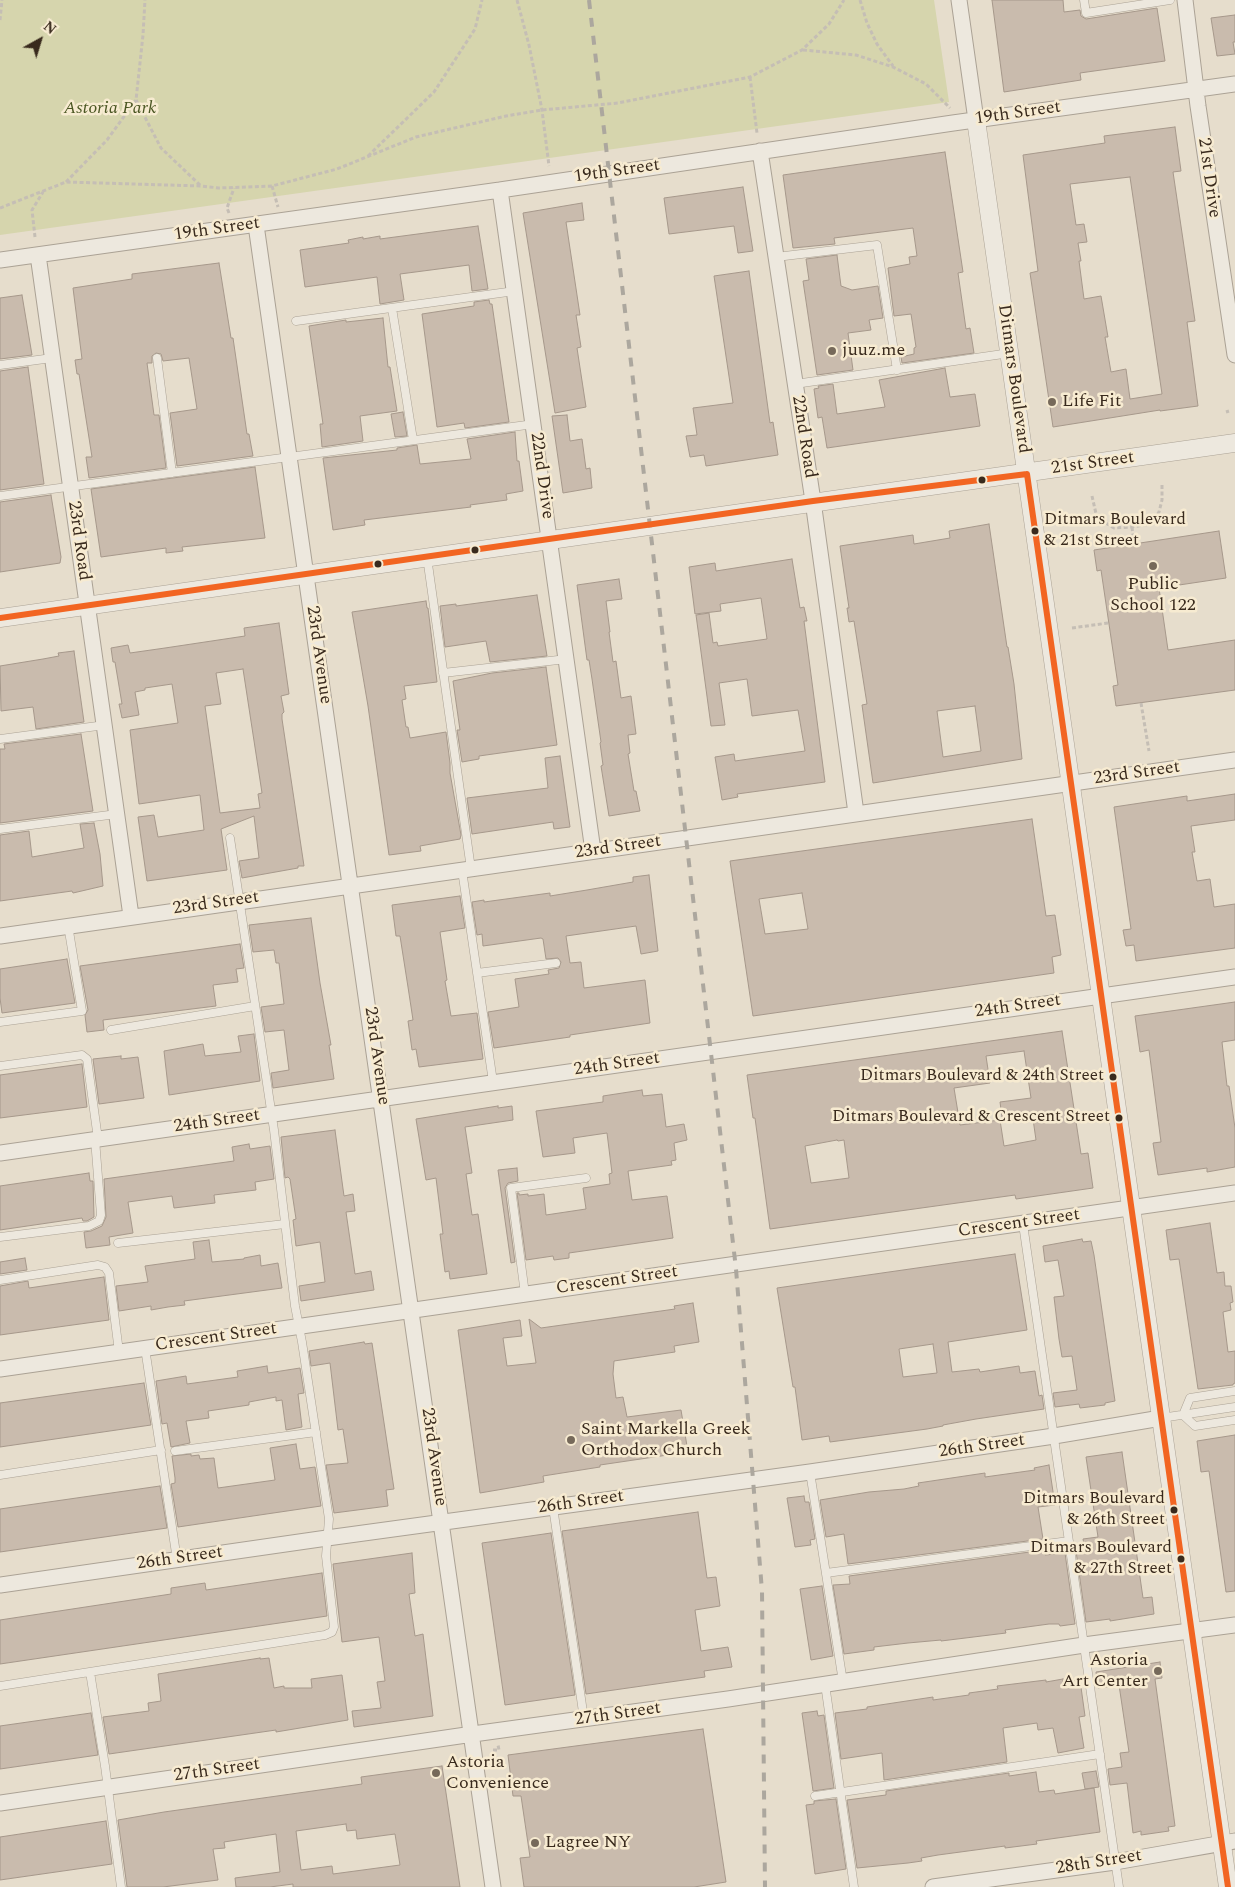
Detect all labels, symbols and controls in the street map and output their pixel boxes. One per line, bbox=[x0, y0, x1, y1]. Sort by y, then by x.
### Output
north arrow bbox=[15, 15, 65, 65]
text: N bbox=[39, 16, 61, 40]
street label: 19th Street bbox=[974, 97, 1062, 131]
park label: Astoria Park bbox=[64, 98, 156, 120]
street label: 21st Drive bbox=[1192, 137, 1224, 219]
street label: 19th Street bbox=[573, 155, 661, 189]
street label: 19th Street bbox=[173, 213, 261, 247]
street label: Ditmars Boulevard bbox=[992, 303, 1034, 455]
place label: juuz.me bbox=[842, 340, 905, 362]
marker: juuz.me bbox=[826, 345, 838, 357]
place label: Life Fit bbox=[1062, 391, 1121, 413]
street label: 22nd Road bbox=[786, 394, 820, 480]
marker: Life Fit bbox=[1046, 396, 1058, 408]
street label: 22nd Drive bbox=[524, 431, 558, 521]
street label: 21st Street bbox=[1050, 447, 1136, 481]
unlabelled marker bbox=[977, 475, 987, 485]
street label: 23rd Road bbox=[62, 500, 94, 582]
place label: Ditmars Boulevard & 21st Street bbox=[1044, 511, 1186, 551]
marker: Ditmars Boulevard & 21st Street bbox=[1030, 526, 1040, 536]
unlabelled marker bbox=[470, 545, 480, 555]
unlabelled marker bbox=[373, 559, 383, 569]
marker: Public School 122 bbox=[1147, 560, 1159, 572]
place label: Public School 122 bbox=[1110, 574, 1196, 616]
street label: 23rd Avenue bbox=[300, 604, 336, 706]
street label: 23rd Street bbox=[1092, 757, 1182, 791]
street label: 23rd Street bbox=[573, 831, 663, 865]
street label: 23rd Street bbox=[171, 887, 261, 921]
street label: 24th Street bbox=[974, 990, 1062, 1024]
street label: 23rd Avenue bbox=[358, 1005, 394, 1107]
street label: 24th Street bbox=[573, 1048, 661, 1082]
place label: Ditmars Boulevard & 24th Street bbox=[860, 1067, 1104, 1087]
marker: Ditmars Boulevard & 24th Street bbox=[1108, 1072, 1118, 1082]
street label: 24th Street bbox=[173, 1105, 261, 1139]
place label: Ditmars Boulevard & Crescent Street bbox=[832, 1108, 1110, 1128]
marker: Ditmars Boulevard & Crescent Street bbox=[1114, 1113, 1124, 1123]
street label: Crescent Street bbox=[957, 1205, 1081, 1243]
street label: Crescent Street bbox=[555, 1262, 679, 1300]
street label: Crescent Street bbox=[154, 1319, 278, 1357]
street label: 23rd Avenue bbox=[415, 1406, 451, 1508]
place label: Saint Markella Greek Orthodox Church bbox=[581, 1419, 751, 1462]
street label: 26th Street bbox=[938, 1430, 1026, 1464]
marker: Saint Markella Greek Orthodox Church bbox=[565, 1434, 577, 1446]
street label: 26th Street bbox=[537, 1486, 625, 1520]
place label: Ditmars Boulevard & 26th Street bbox=[1023, 1490, 1165, 1530]
marker: Ditmars Boulevard & 26th Street bbox=[1169, 1505, 1179, 1515]
place label: Ditmars Boulevard & 27th Street bbox=[1030, 1539, 1172, 1579]
street label: 26th Street bbox=[136, 1542, 224, 1576]
marker: Ditmars Boulevard & 27th Street bbox=[1176, 1554, 1186, 1564]
place label: Astoria Art Center bbox=[1062, 1650, 1148, 1692]
marker: Astoria Art Center bbox=[1152, 1665, 1164, 1677]
street label: 27th Street bbox=[574, 1698, 662, 1732]
place label: Astoria Convenience bbox=[446, 1752, 549, 1795]
street label: 27th Street bbox=[173, 1754, 261, 1788]
marker: Astoria Convenience bbox=[430, 1767, 442, 1779]
place label: Lagree NY bbox=[545, 1832, 631, 1854]
marker: Lagree NY bbox=[529, 1837, 541, 1849]
street label: 28th Street bbox=[1055, 1846, 1143, 1880]

